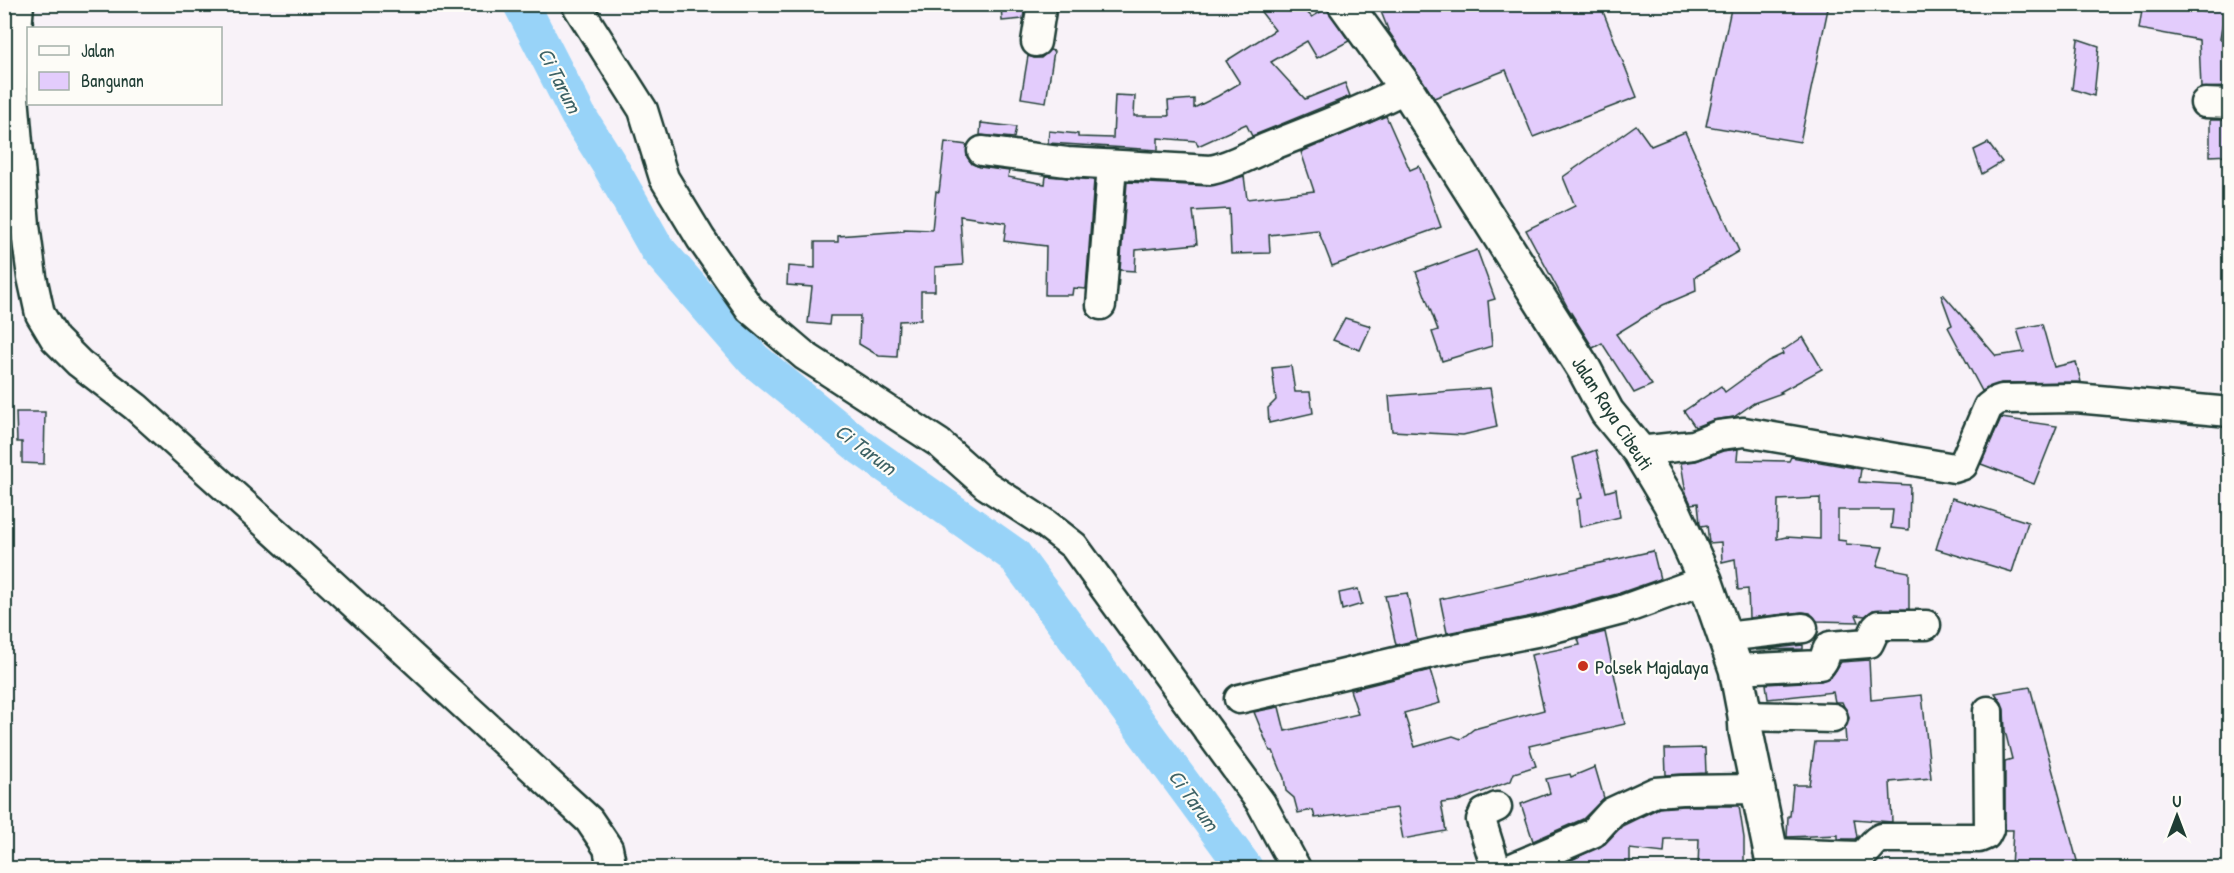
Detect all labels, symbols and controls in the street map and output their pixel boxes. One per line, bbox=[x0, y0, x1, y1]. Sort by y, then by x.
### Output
legend bbox=[27, 27, 222, 105]
text: Jalan bbox=[81, 38, 115, 63]
water label: Ci Tarum bbox=[531, 42, 589, 118]
text: Bangunan bbox=[81, 68, 144, 93]
street label: Jalan Raya Cibeuti bbox=[1566, 351, 1660, 475]
water label: Ci Tarum bbox=[829, 416, 903, 482]
place label: Polsek Majalaya bbox=[1595, 653, 1708, 680]
marker: Polsek Majalaya bbox=[1576, 659, 1590, 673]
water label: Ci Tarum bbox=[1162, 763, 1227, 837]
north arrow bbox=[2147, 786, 2207, 846]
text: U bbox=[2173, 790, 2182, 812]

